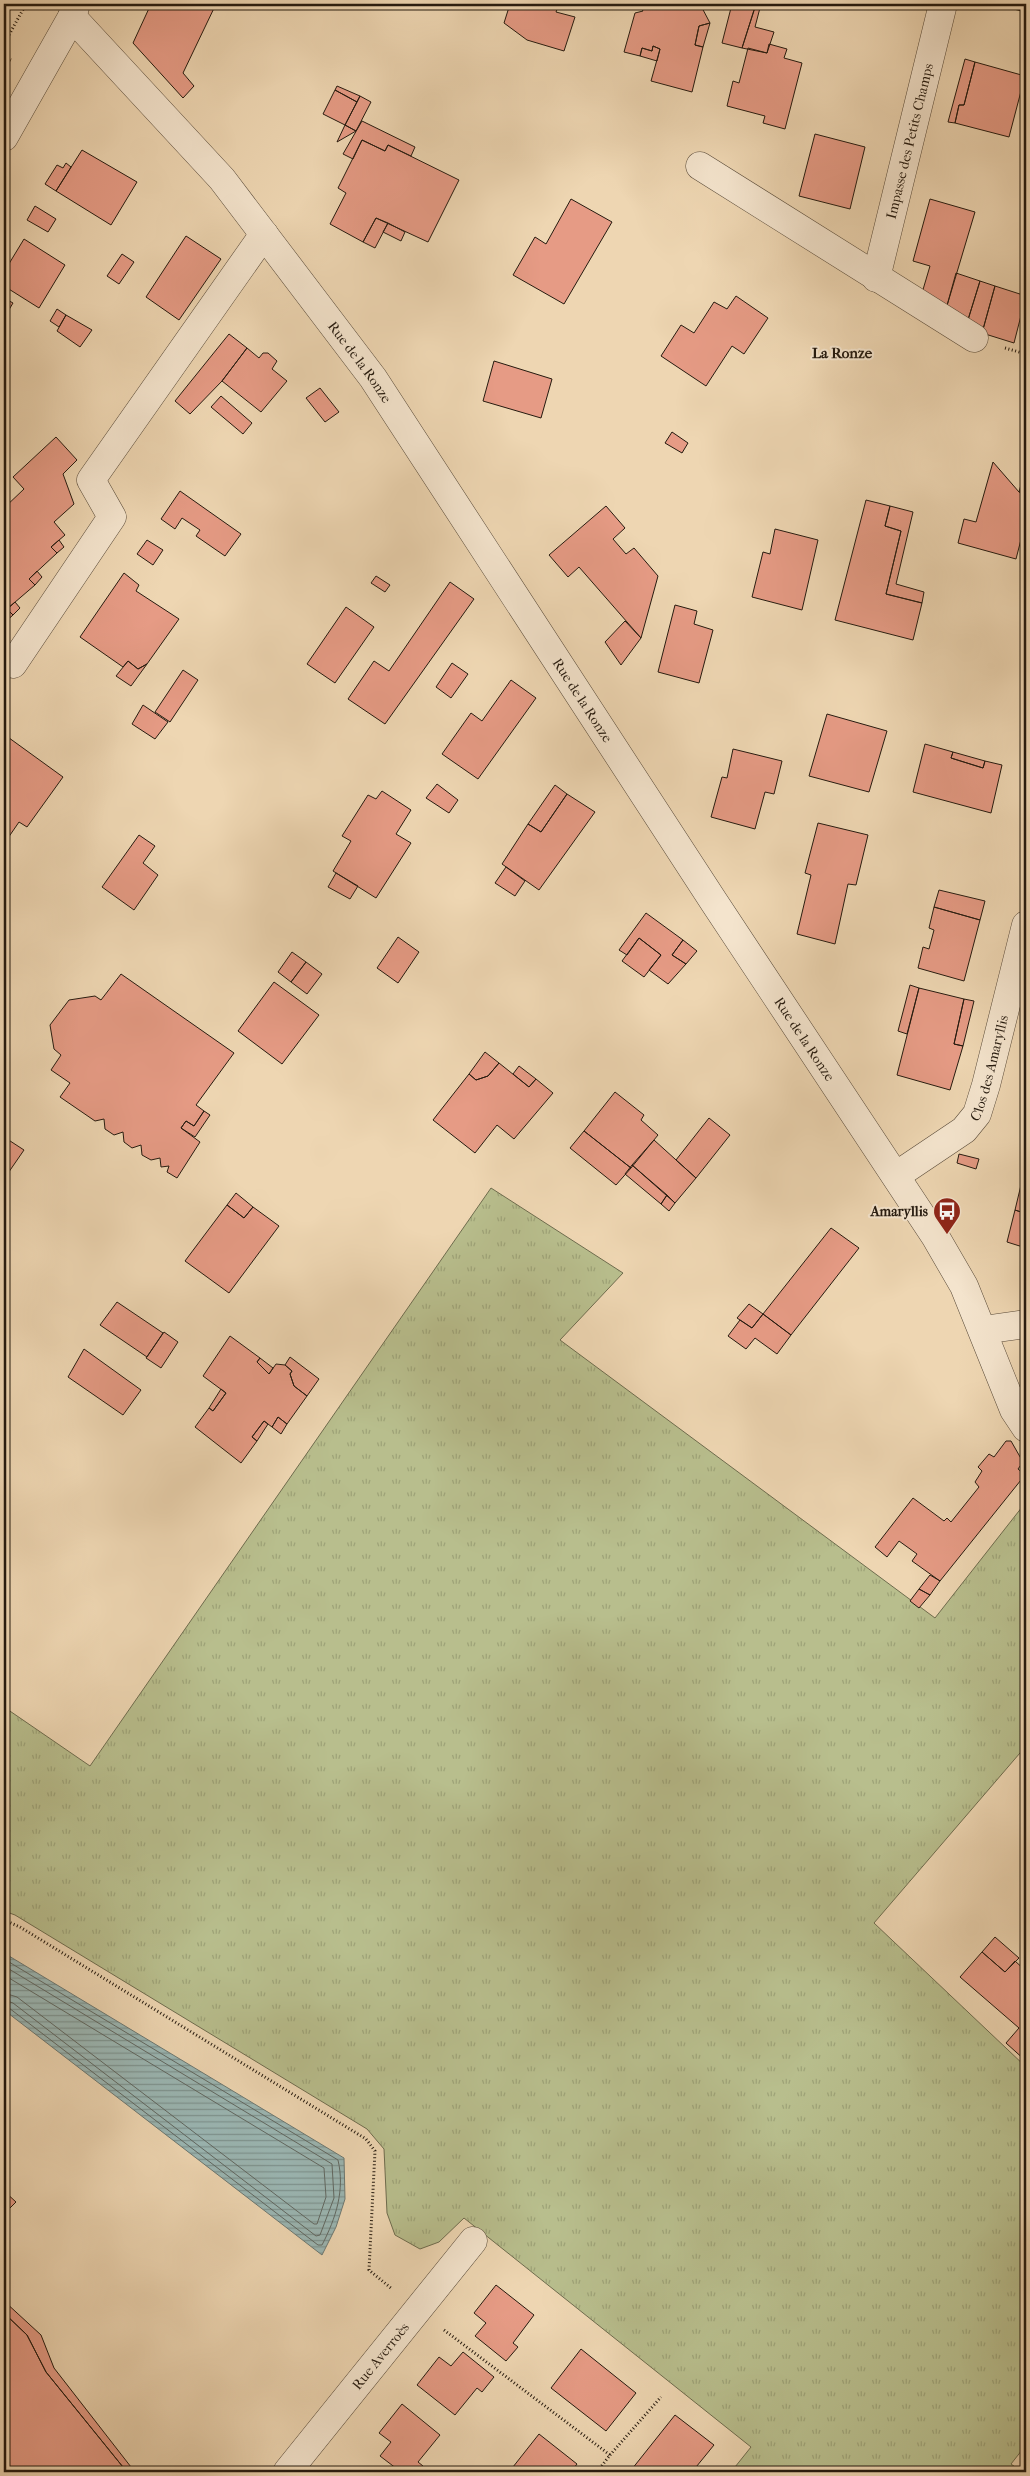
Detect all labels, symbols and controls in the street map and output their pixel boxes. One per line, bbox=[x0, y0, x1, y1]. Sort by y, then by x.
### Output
street label: Impasse des Petits Champs bbox=[882, 61, 937, 221]
street label: Rue de la Ronze bbox=[324, 318, 395, 406]
district label: La Ronze bbox=[812, 344, 873, 362]
street label: Rue de la Ronze bbox=[549, 655, 616, 746]
street label: Rue de la Ronze bbox=[771, 994, 839, 1084]
street label: Clos des Amaryllis bbox=[966, 1013, 1012, 1125]
bus stop icon: Amaryllis bbox=[932, 1196, 962, 1235]
place label: Amaryllis bbox=[869, 1203, 929, 1220]
street label: Rue Averroès bbox=[348, 2319, 413, 2393]

